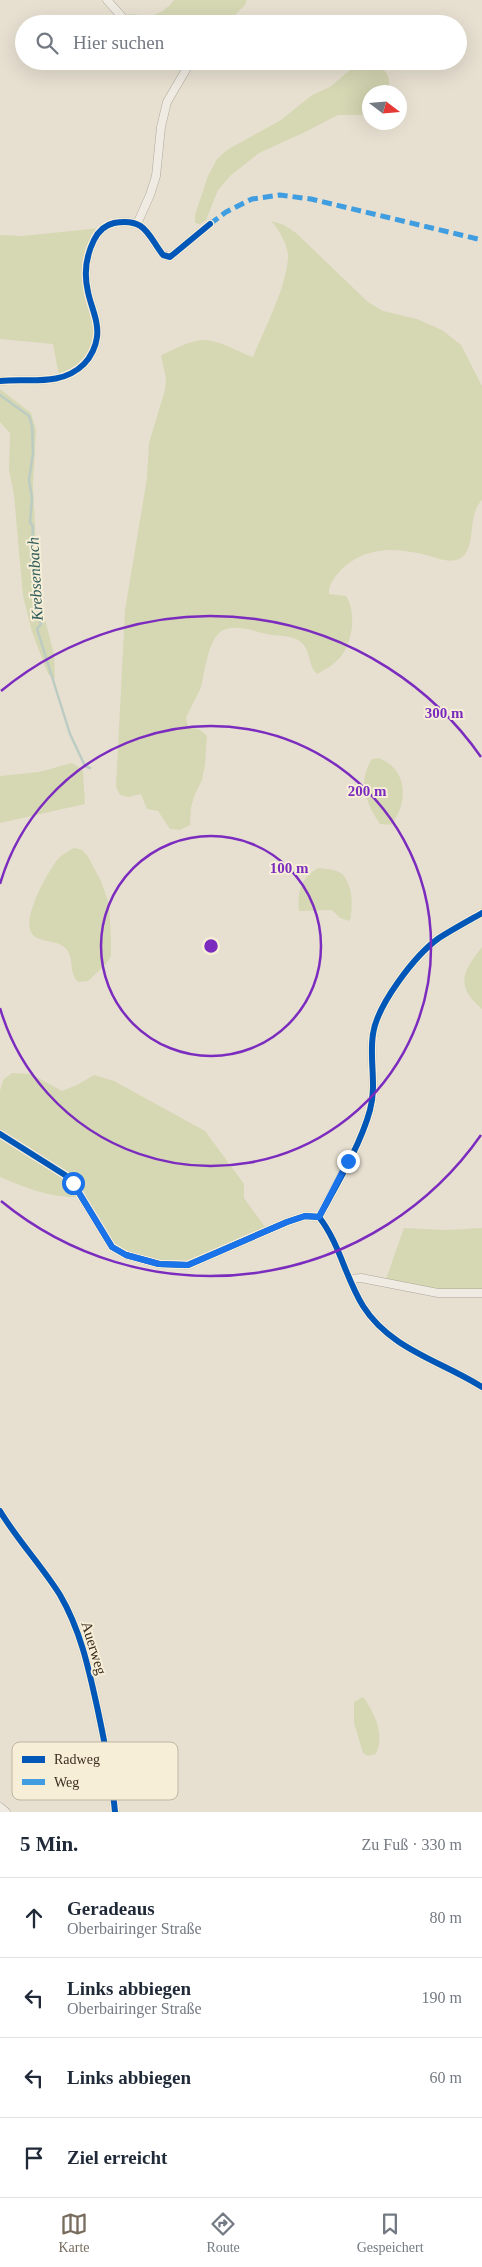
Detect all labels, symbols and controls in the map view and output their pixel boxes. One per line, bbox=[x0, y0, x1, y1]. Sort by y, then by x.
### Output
search box bbox=[15, 15, 467, 70]
icon: search bbox=[33, 29, 61, 57]
text: Hier suchen bbox=[73, 32, 164, 53]
north arrow bbox=[362, 85, 407, 130]
water label: Krebsenbach bbox=[24, 537, 46, 622]
text: 300 m bbox=[425, 705, 464, 721]
text: 200 m bbox=[348, 783, 387, 799]
text: 100 m bbox=[270, 860, 309, 876]
centre of rings bbox=[202, 937, 220, 955]
route end bbox=[337, 1150, 360, 1173]
route start bbox=[62, 1172, 85, 1195]
street label: Auerweg bbox=[78, 1619, 110, 1677]
legend bbox=[12, 1742, 178, 1800]
text: Radweg bbox=[54, 1752, 100, 1767]
text: Weg bbox=[54, 1775, 79, 1790]
text: 5 Min. bbox=[20, 1832, 78, 1856]
text: Zu Fuß · 330 m bbox=[362, 1836, 462, 1853]
text: Geradeaus bbox=[67, 1898, 155, 1919]
icon: ahead bbox=[20, 1904, 48, 1932]
text: 80 m bbox=[430, 1909, 462, 1926]
text: Oberbairinger Straße bbox=[67, 1920, 202, 1937]
text: Links abbiegen bbox=[67, 1978, 191, 1999]
icon: left bbox=[20, 1984, 48, 2012]
text: 190 m bbox=[422, 1989, 462, 2006]
text: Oberbairinger Straße bbox=[67, 2000, 202, 2017]
icon: left bbox=[20, 2064, 48, 2092]
text: Links abbiegen bbox=[67, 2067, 191, 2088]
text: 60 m bbox=[430, 2069, 462, 2086]
icon: arrive bbox=[20, 2144, 48, 2172]
text: Ziel erreicht bbox=[67, 2147, 167, 2168]
tab: Karte bbox=[58, 2210, 90, 2256]
tab: Route bbox=[206, 2210, 240, 2256]
tab: Gespeichert bbox=[357, 2210, 424, 2256]

